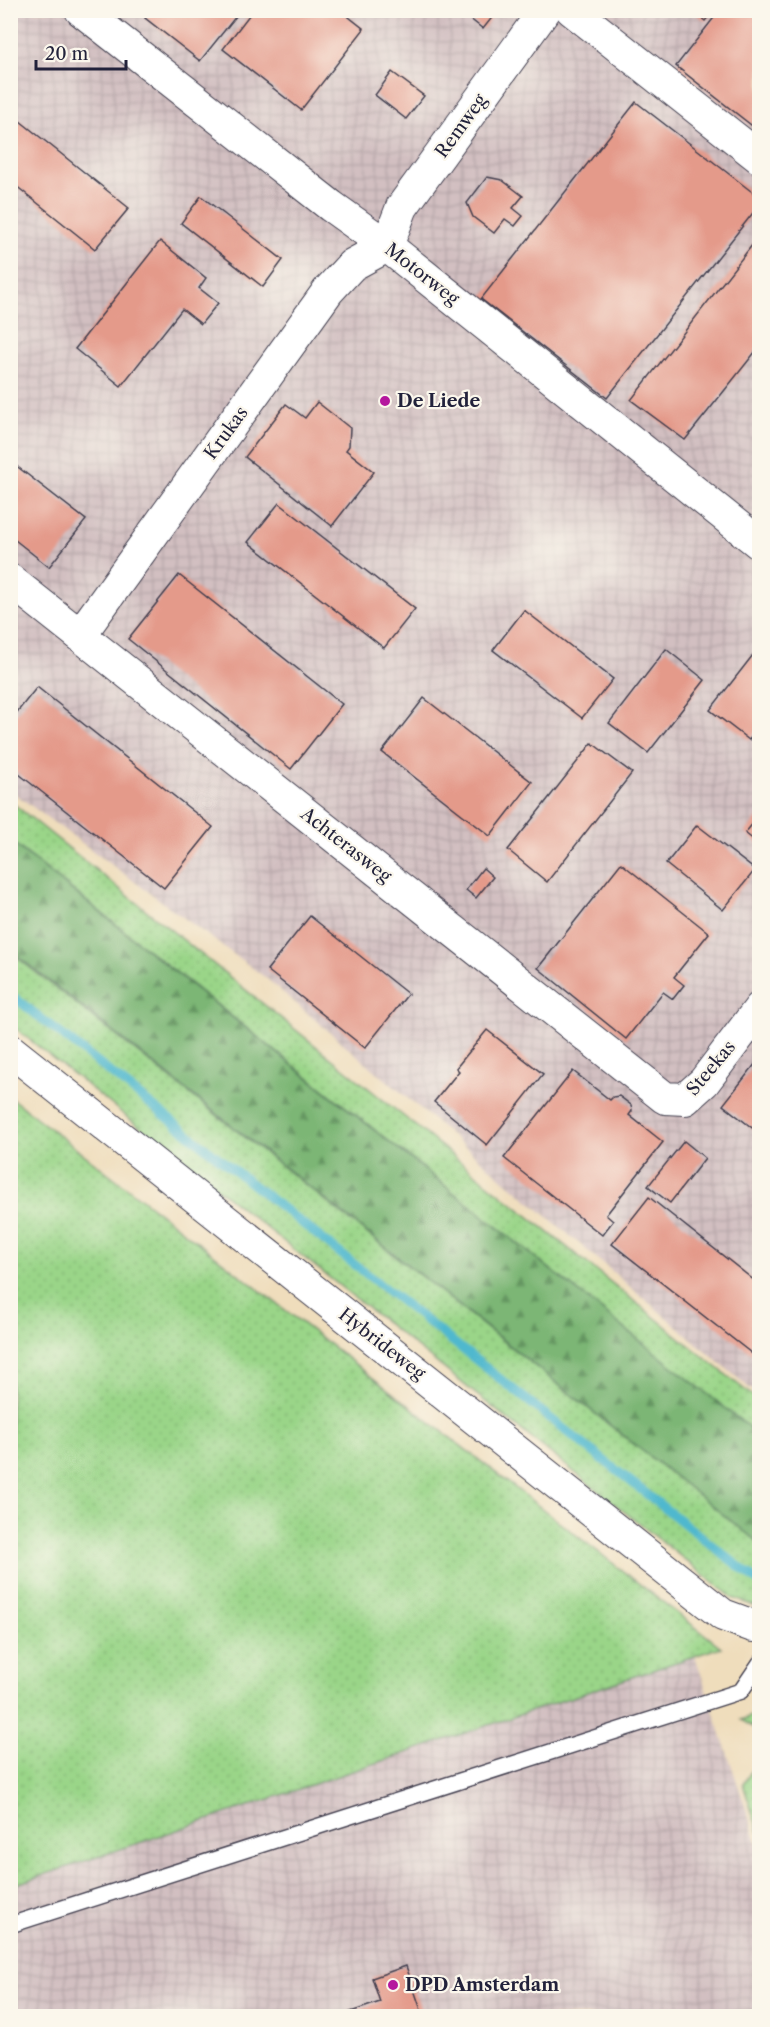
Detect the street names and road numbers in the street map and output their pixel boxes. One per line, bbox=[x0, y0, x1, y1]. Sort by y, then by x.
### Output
street label: Remweg bbox=[431, 89, 492, 162]
street label: Motorweg bbox=[381, 238, 464, 310]
street label: Krukas bbox=[199, 402, 253, 464]
street label: Achterasweg bbox=[296, 802, 396, 888]
street label: Steekas bbox=[682, 1036, 740, 1100]
street label: Hybrideweg bbox=[334, 1303, 430, 1385]

